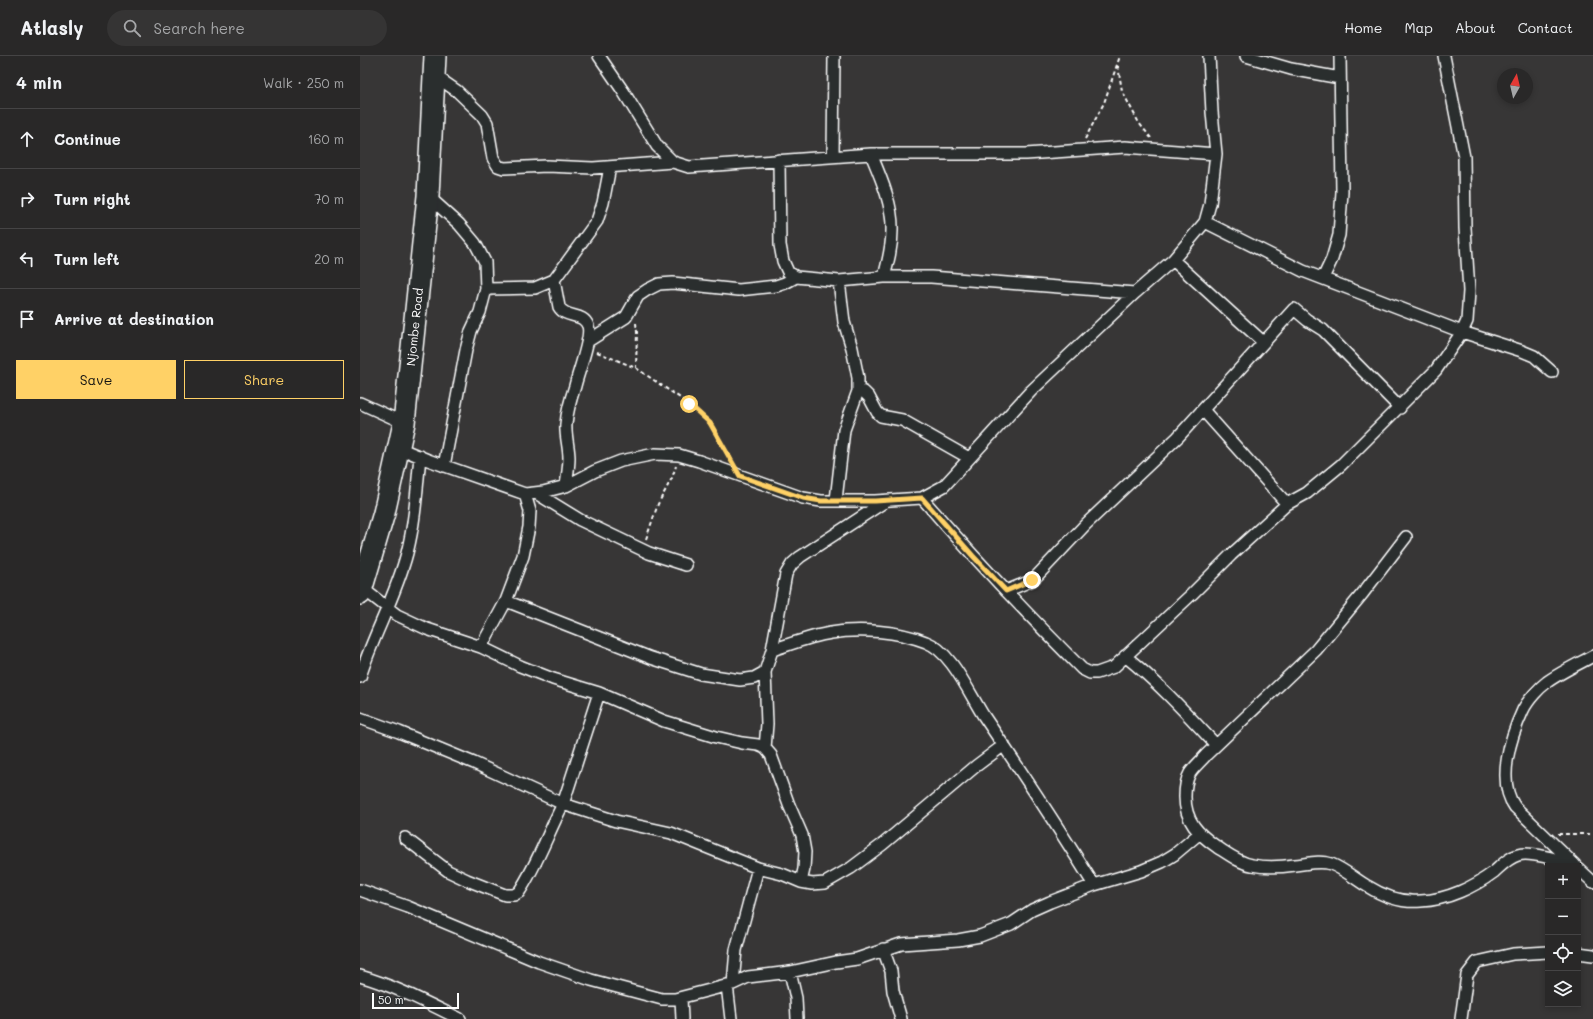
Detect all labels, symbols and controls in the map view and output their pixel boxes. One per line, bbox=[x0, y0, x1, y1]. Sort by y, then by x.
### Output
search box bbox=[107, 10, 387, 46]
text: Atlasly bbox=[20, 15, 83, 40]
icon: search bbox=[121, 17, 143, 39]
text: Search here bbox=[153, 18, 245, 38]
text: Home bbox=[1344, 18, 1382, 37]
text: Map bbox=[1404, 18, 1433, 37]
text: About bbox=[1455, 18, 1496, 37]
text: Contact bbox=[1518, 18, 1573, 37]
north arrow bbox=[1497, 68, 1533, 104]
text: 4 min bbox=[16, 71, 62, 93]
text: Walk · 250 m bbox=[263, 74, 344, 91]
icon: ahead bbox=[16, 128, 38, 150]
text: Continue bbox=[54, 129, 121, 149]
text: 160 m bbox=[308, 130, 344, 147]
icon: right bbox=[16, 188, 38, 210]
text: Turn right bbox=[54, 189, 131, 209]
text: 70 m bbox=[314, 190, 344, 207]
icon: left bbox=[16, 248, 38, 270]
text: Turn left bbox=[54, 249, 119, 269]
text: 20 m bbox=[314, 250, 344, 267]
street label: Njombe Road bbox=[402, 287, 426, 367]
icon: arrive bbox=[16, 308, 38, 330]
text: Arrive at destination bbox=[54, 309, 214, 329]
button: Save bbox=[16, 360, 176, 399]
button: Share bbox=[184, 360, 344, 399]
route start bbox=[680, 395, 698, 413]
route end bbox=[1023, 571, 1041, 589]
map controls bbox=[1545, 863, 1581, 1007]
button: + bbox=[1545, 863, 1581, 899]
button: − bbox=[1545, 899, 1581, 935]
button: locate bbox=[1545, 935, 1581, 971]
button: layers bbox=[1545, 971, 1581, 1007]
scale bar bbox=[372, 991, 459, 1010]
text: 50 m bbox=[378, 992, 404, 1007]

